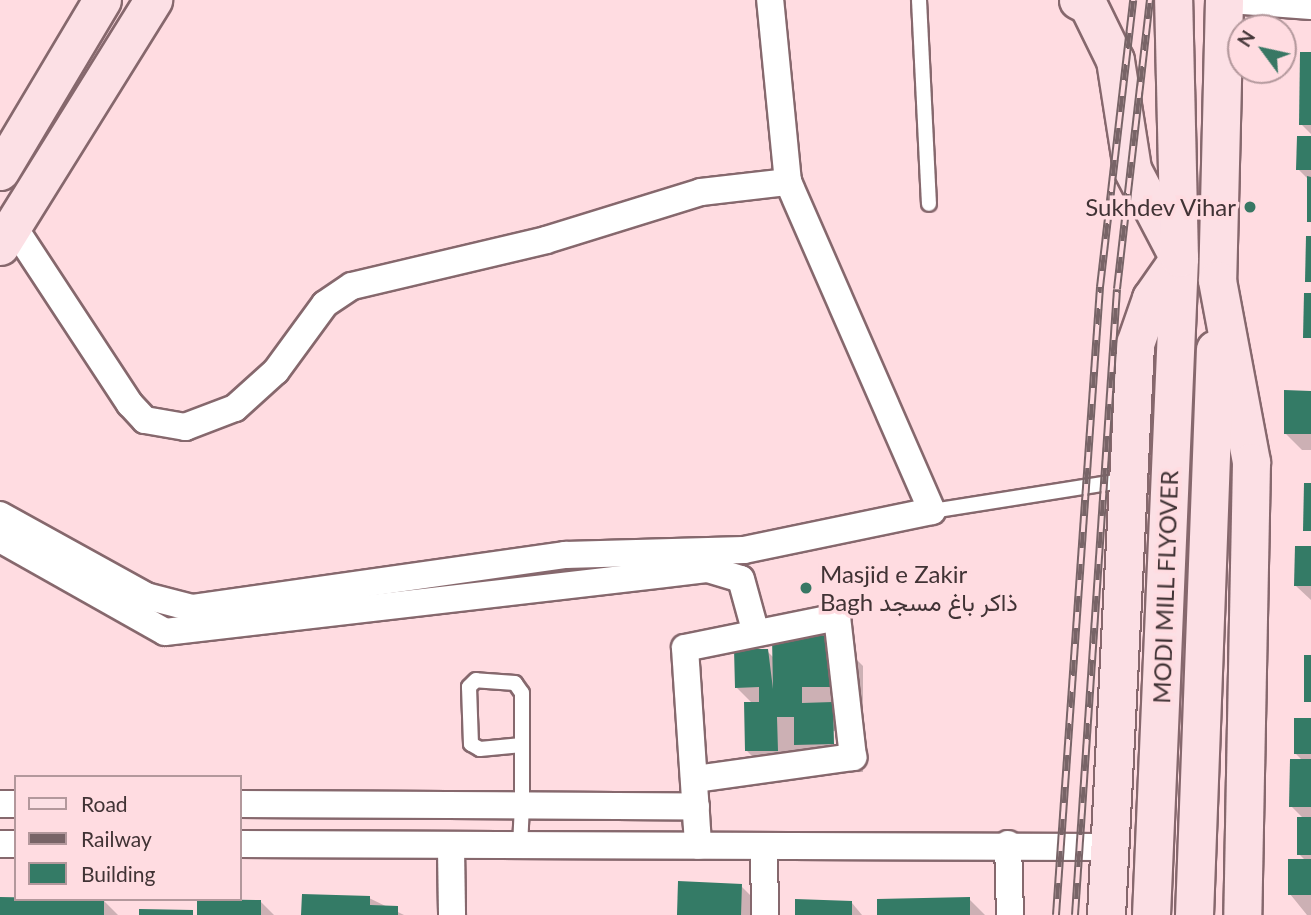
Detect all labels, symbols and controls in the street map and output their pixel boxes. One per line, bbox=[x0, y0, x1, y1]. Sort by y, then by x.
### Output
north arrow bbox=[1227, 14, 1297, 84]
text: N bbox=[1232, 26, 1259, 51]
place label: Sukhdev Vihar bbox=[1084, 193, 1236, 221]
marker: Sukhdev Vihar bbox=[1242, 199, 1258, 215]
street label: MODI MILL FLYOVER bbox=[1147, 470, 1183, 704]
place label: Masjid e Zakir Bagh ذاکر باغ مسجد bbox=[820, 560, 1018, 616]
marker: Masjid e Zakir Bagh ذاکر باغ مسجد bbox=[798, 580, 814, 596]
legend bbox=[14, 775, 242, 901]
text: Road bbox=[81, 791, 128, 816]
text: Railway bbox=[81, 826, 152, 851]
text: Building bbox=[81, 861, 156, 886]

